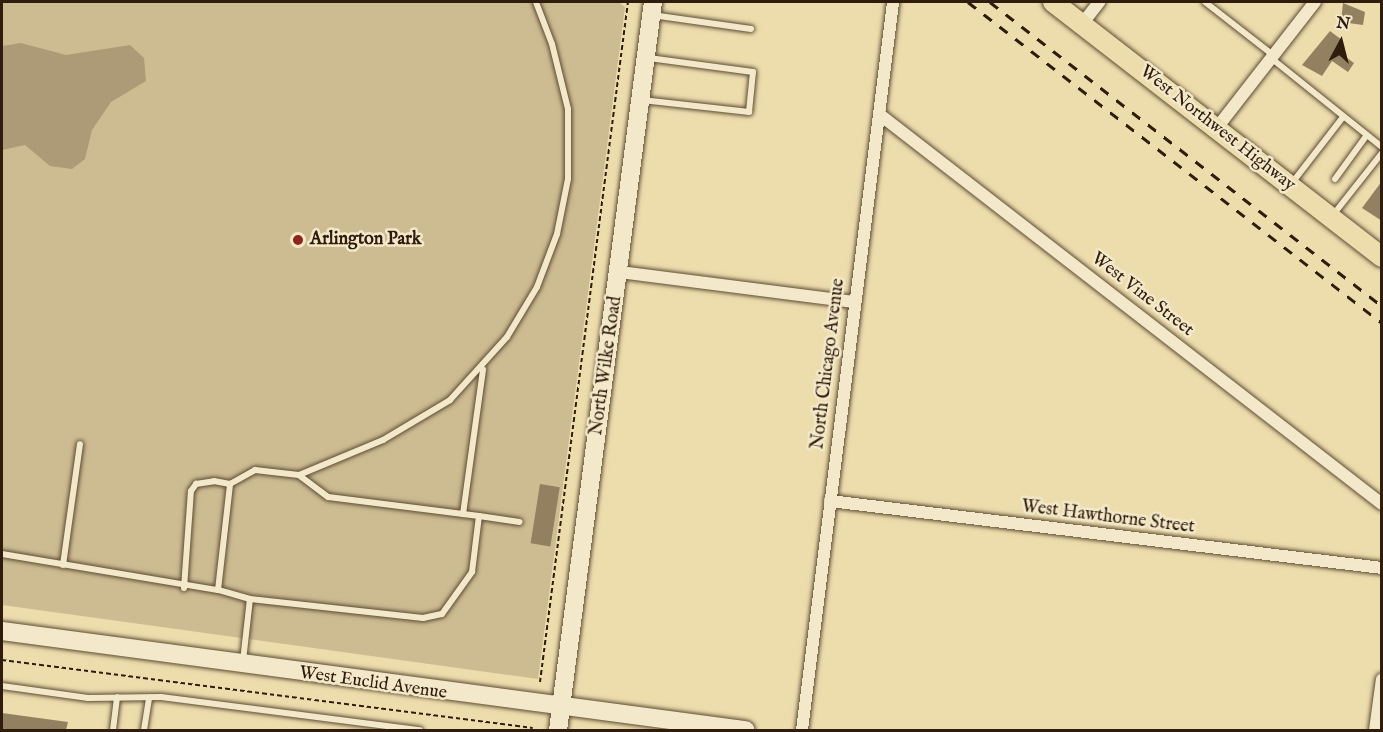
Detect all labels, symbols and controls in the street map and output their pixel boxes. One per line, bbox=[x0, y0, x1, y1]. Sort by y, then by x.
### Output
north arrow bbox=[1311, 12, 1371, 72]
text: N bbox=[1335, 13, 1351, 35]
street label: West Northwest Highway bbox=[1135, 61, 1299, 197]
place label: Arlington Park bbox=[310, 229, 421, 251]
marker: Arlington Park bbox=[291, 233, 305, 247]
street label: West Vine Street bbox=[1086, 248, 1198, 342]
street label: North Chicago Avenue bbox=[808, 277, 850, 451]
street label: North Wilke Road bbox=[587, 295, 627, 437]
street label: West Hawthorne Street bbox=[1020, 497, 1196, 539]
street label: West Euclid Avenue bbox=[298, 663, 448, 705]

